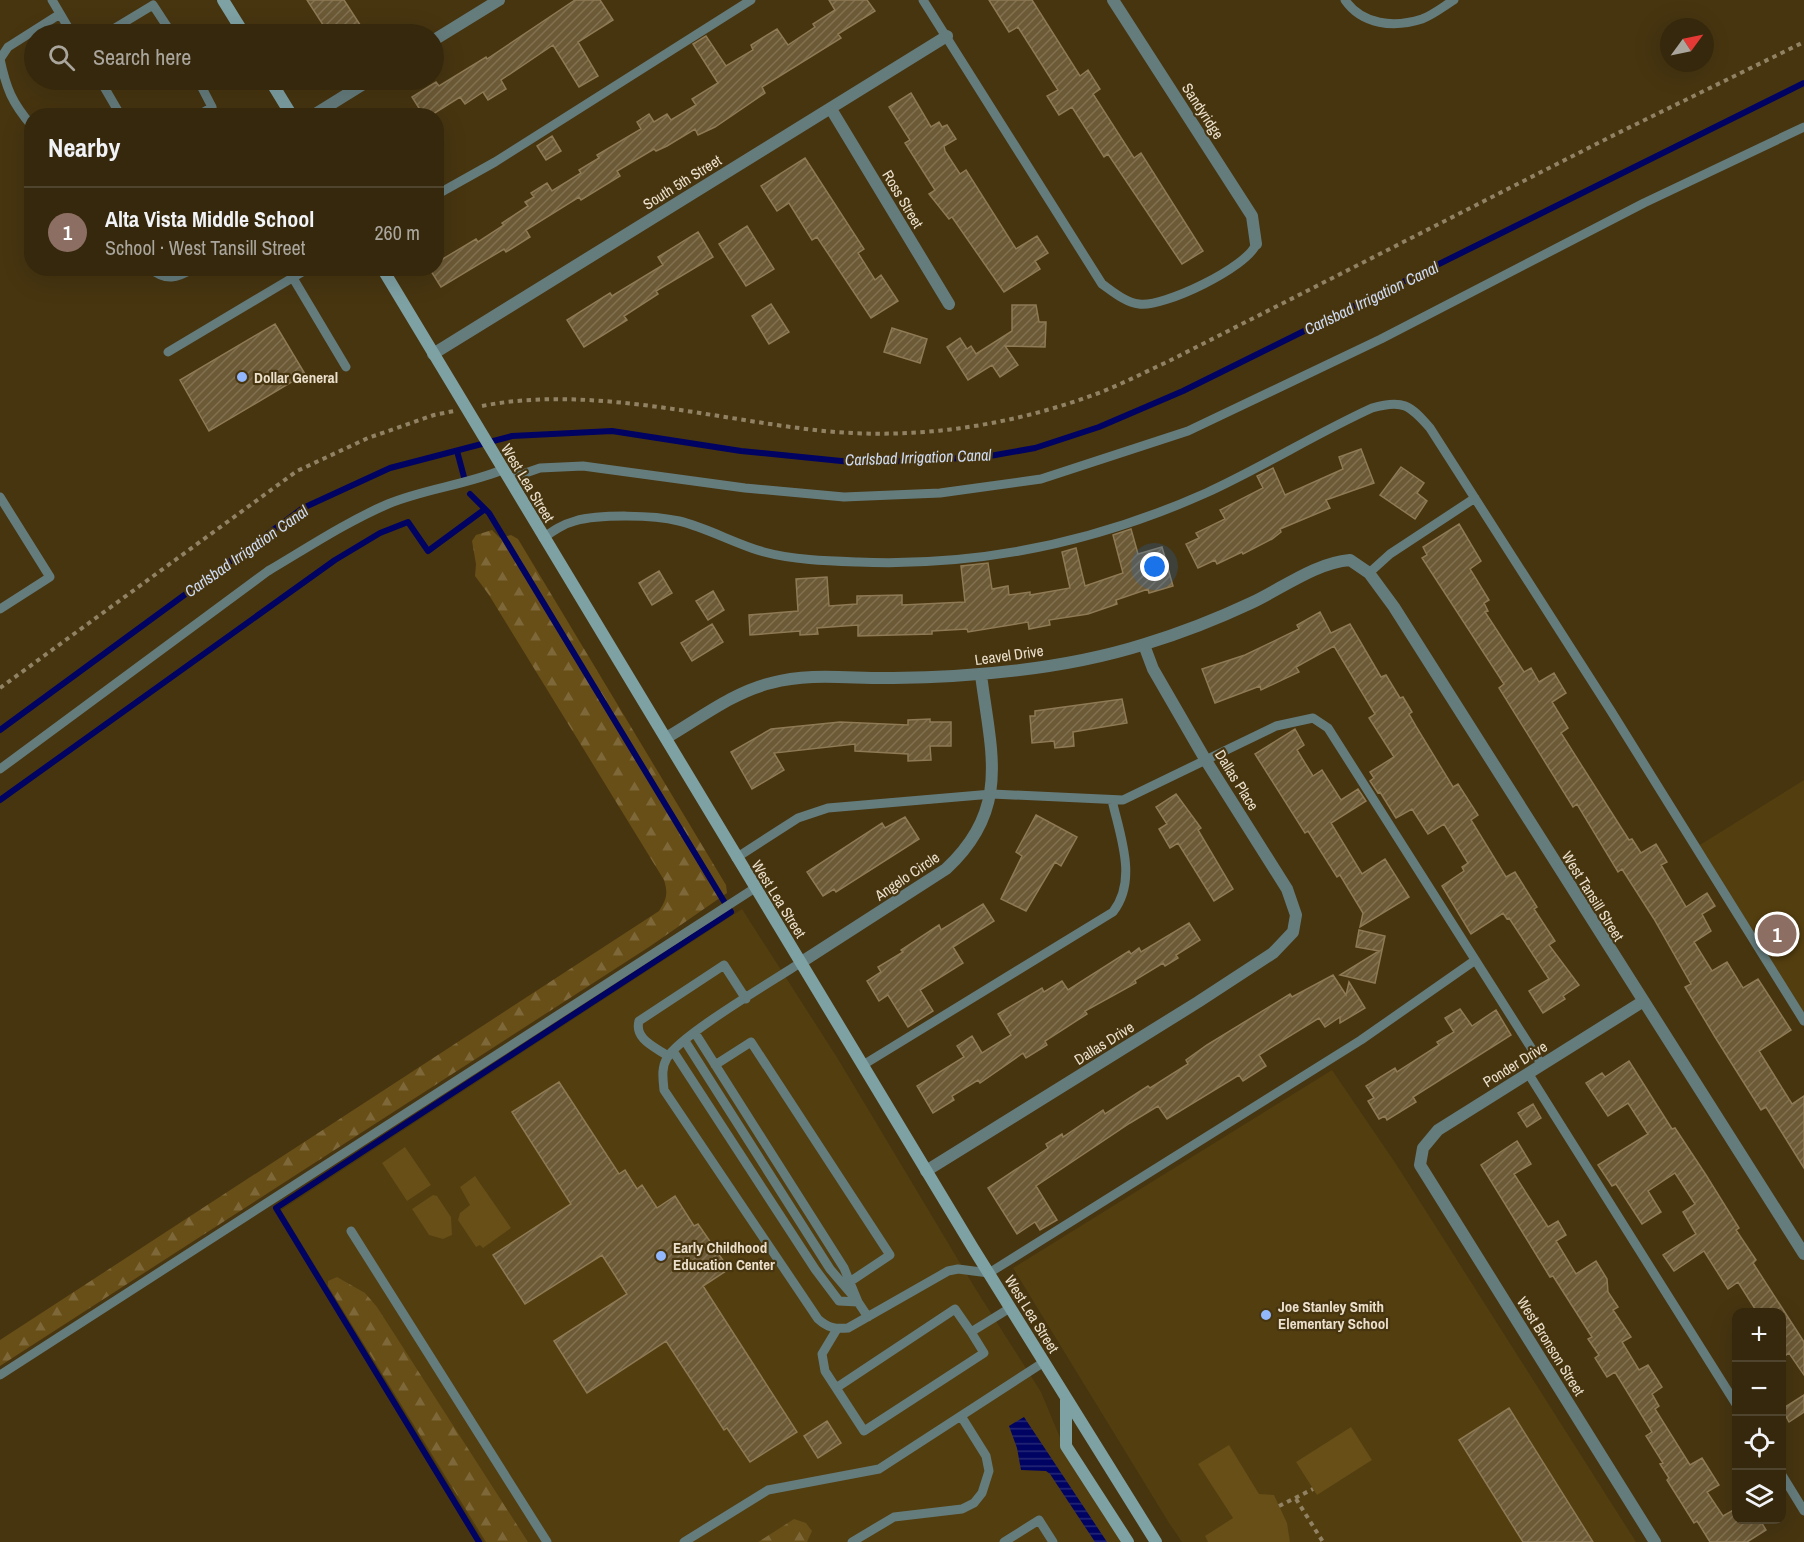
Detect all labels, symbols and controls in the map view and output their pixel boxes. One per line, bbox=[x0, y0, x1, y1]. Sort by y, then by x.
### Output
north arrow bbox=[1660, 18, 1714, 72]
search box bbox=[24, 24, 444, 90]
icon: search bbox=[45, 41, 78, 74]
text: Search here bbox=[93, 42, 191, 72]
street label: Sandyridge bbox=[1177, 79, 1229, 143]
text: Nearby bbox=[48, 130, 120, 165]
street label: South 5th Street bbox=[639, 149, 726, 214]
street label: Ross Street bbox=[877, 166, 929, 232]
text: Alta Vista Middle School bbox=[105, 204, 314, 234]
text: 1 bbox=[63, 219, 72, 246]
text: 260 m bbox=[374, 219, 420, 246]
text: School · West Tansill Street bbox=[105, 234, 305, 261]
water label: Carlsbad Irrigation Canal bbox=[1300, 256, 1443, 340]
place label: Dollar General bbox=[254, 367, 338, 388]
marker: Dollar General bbox=[235, 370, 249, 384]
street label: West Lea Street bbox=[496, 440, 560, 527]
water label: Carlsbad Irrigation Canal bbox=[844, 443, 993, 471]
water label: Carlsbad Irrigation Canal bbox=[180, 499, 313, 602]
your location bbox=[1140, 552, 1169, 581]
street label: Leavel Drive bbox=[973, 640, 1045, 670]
street label: Dallas Place bbox=[1210, 745, 1264, 815]
street label: Angelo Circle bbox=[870, 847, 944, 906]
street label: West Tansill Street bbox=[1557, 847, 1629, 945]
street label: West Lea Street bbox=[747, 856, 812, 942]
pin: 1 bbox=[1758, 912, 1796, 956]
street label: Dallas Drive bbox=[1070, 1016, 1138, 1070]
street label: Ponder Drive bbox=[1479, 1036, 1551, 1092]
place label: Early Childhood Education Center bbox=[673, 1237, 775, 1275]
marker: Early Childhood Education Center bbox=[654, 1249, 668, 1263]
street label: West Lea Street bbox=[1000, 1271, 1065, 1357]
street label: West Bronson Street bbox=[1512, 1292, 1590, 1400]
place label: Joe Stanley Smith Elementary School bbox=[1278, 1296, 1389, 1334]
marker: Joe Stanley Smith Elementary School bbox=[1259, 1308, 1273, 1322]
map controls bbox=[1732, 1308, 1786, 1524]
button: + bbox=[1732, 1308, 1786, 1362]
button: − bbox=[1732, 1362, 1786, 1416]
button: locate bbox=[1732, 1416, 1786, 1470]
button: layers bbox=[1732, 1470, 1786, 1524]

